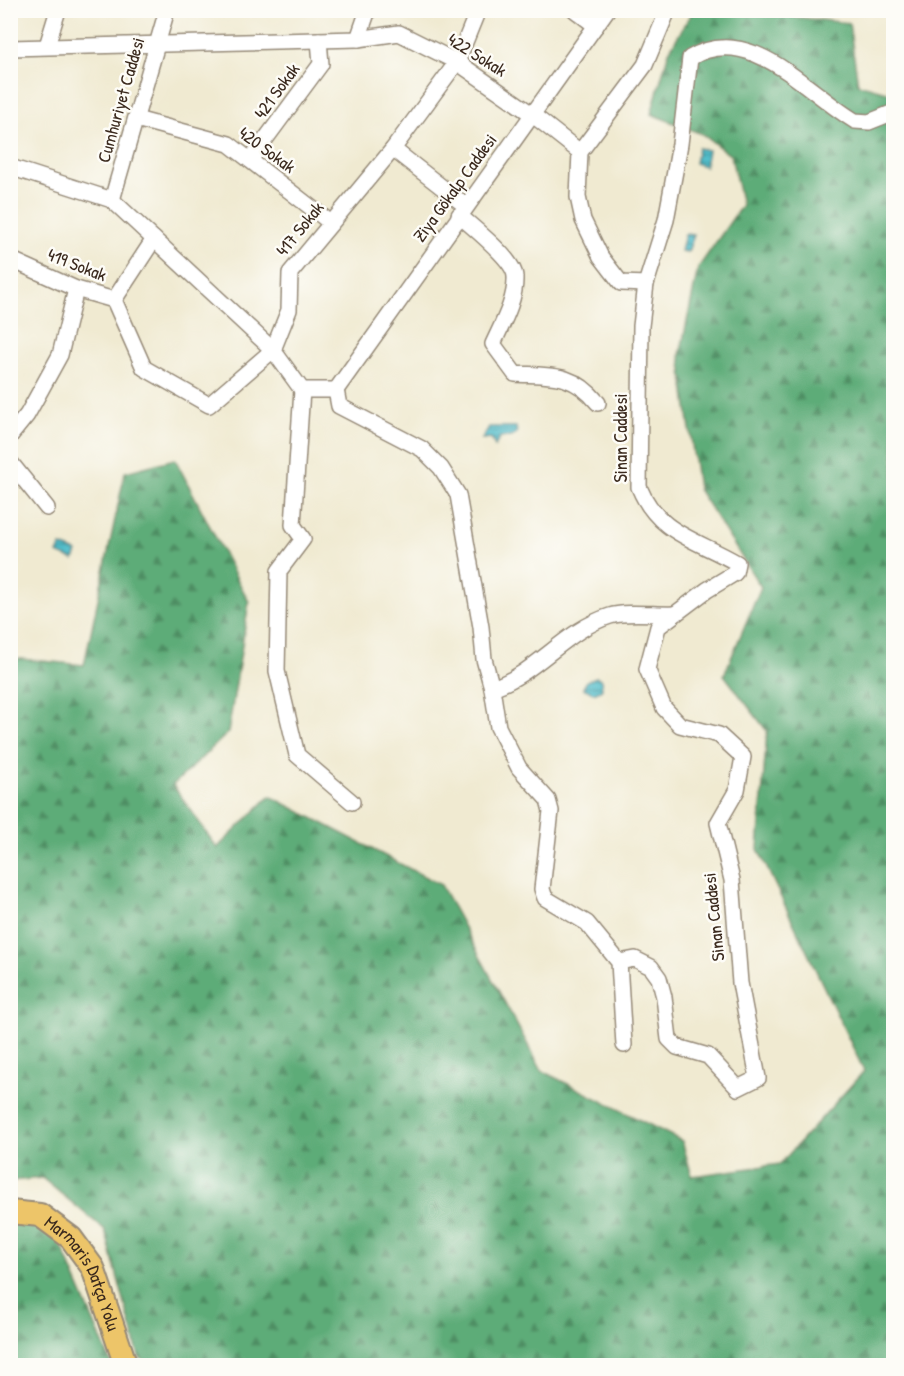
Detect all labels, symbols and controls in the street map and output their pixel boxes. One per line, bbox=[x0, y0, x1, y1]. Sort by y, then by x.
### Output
street label: 422 Sokak bbox=[443, 27, 512, 83]
street label: Cumhuriyet Caddesi bbox=[91, 34, 150, 165]
street label: 421 Sokak bbox=[248, 57, 306, 124]
street label: 420 Sokak bbox=[234, 120, 301, 179]
street label: Ziya Gökalp Caddesi bbox=[407, 129, 502, 247]
street label: 417 Sokak bbox=[270, 196, 330, 261]
street label: 419 Sokak bbox=[44, 242, 111, 287]
street label: Sinan Caddesi bbox=[608, 394, 633, 482]
street label: Sinan Caddesi bbox=[696, 872, 731, 963]
street label: Marmaris Datça Yolu bbox=[39, 1209, 126, 1334]

